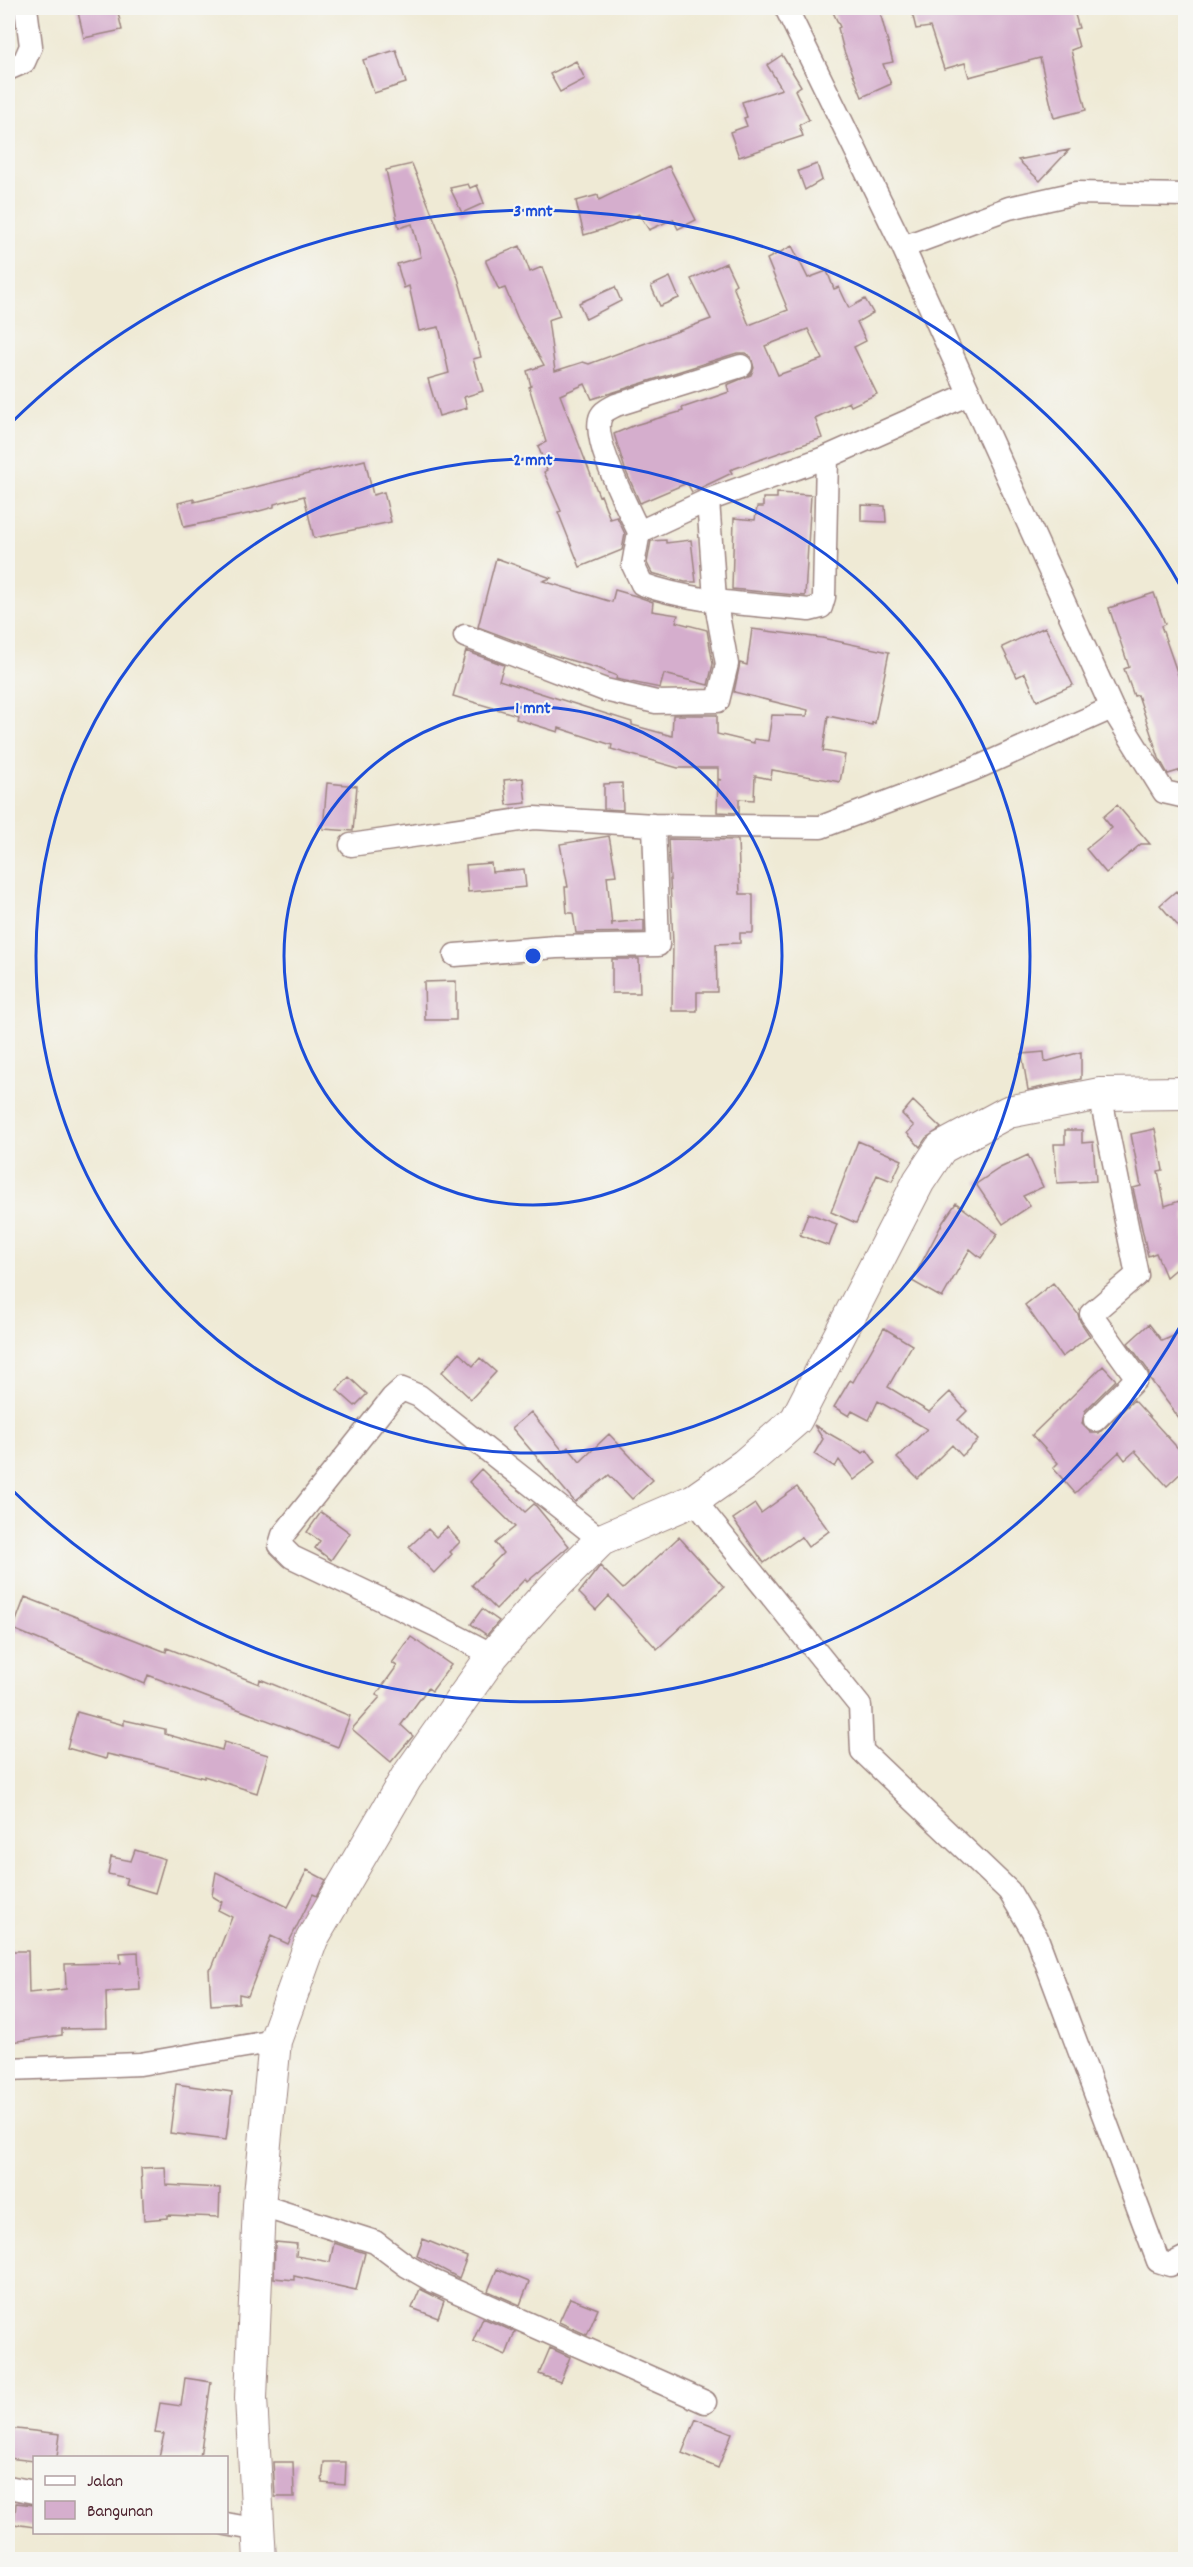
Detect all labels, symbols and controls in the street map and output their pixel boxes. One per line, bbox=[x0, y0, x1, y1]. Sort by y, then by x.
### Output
text: 3 mnt bbox=[513, 200, 553, 225]
text: 2 mnt bbox=[513, 449, 553, 474]
text: 1 mnt bbox=[515, 697, 551, 722]
centre of rings bbox=[523, 946, 543, 966]
legend bbox=[33, 2456, 228, 2534]
text: Jalan bbox=[87, 2470, 123, 2495]
text: Bangunan bbox=[87, 2500, 153, 2525]

